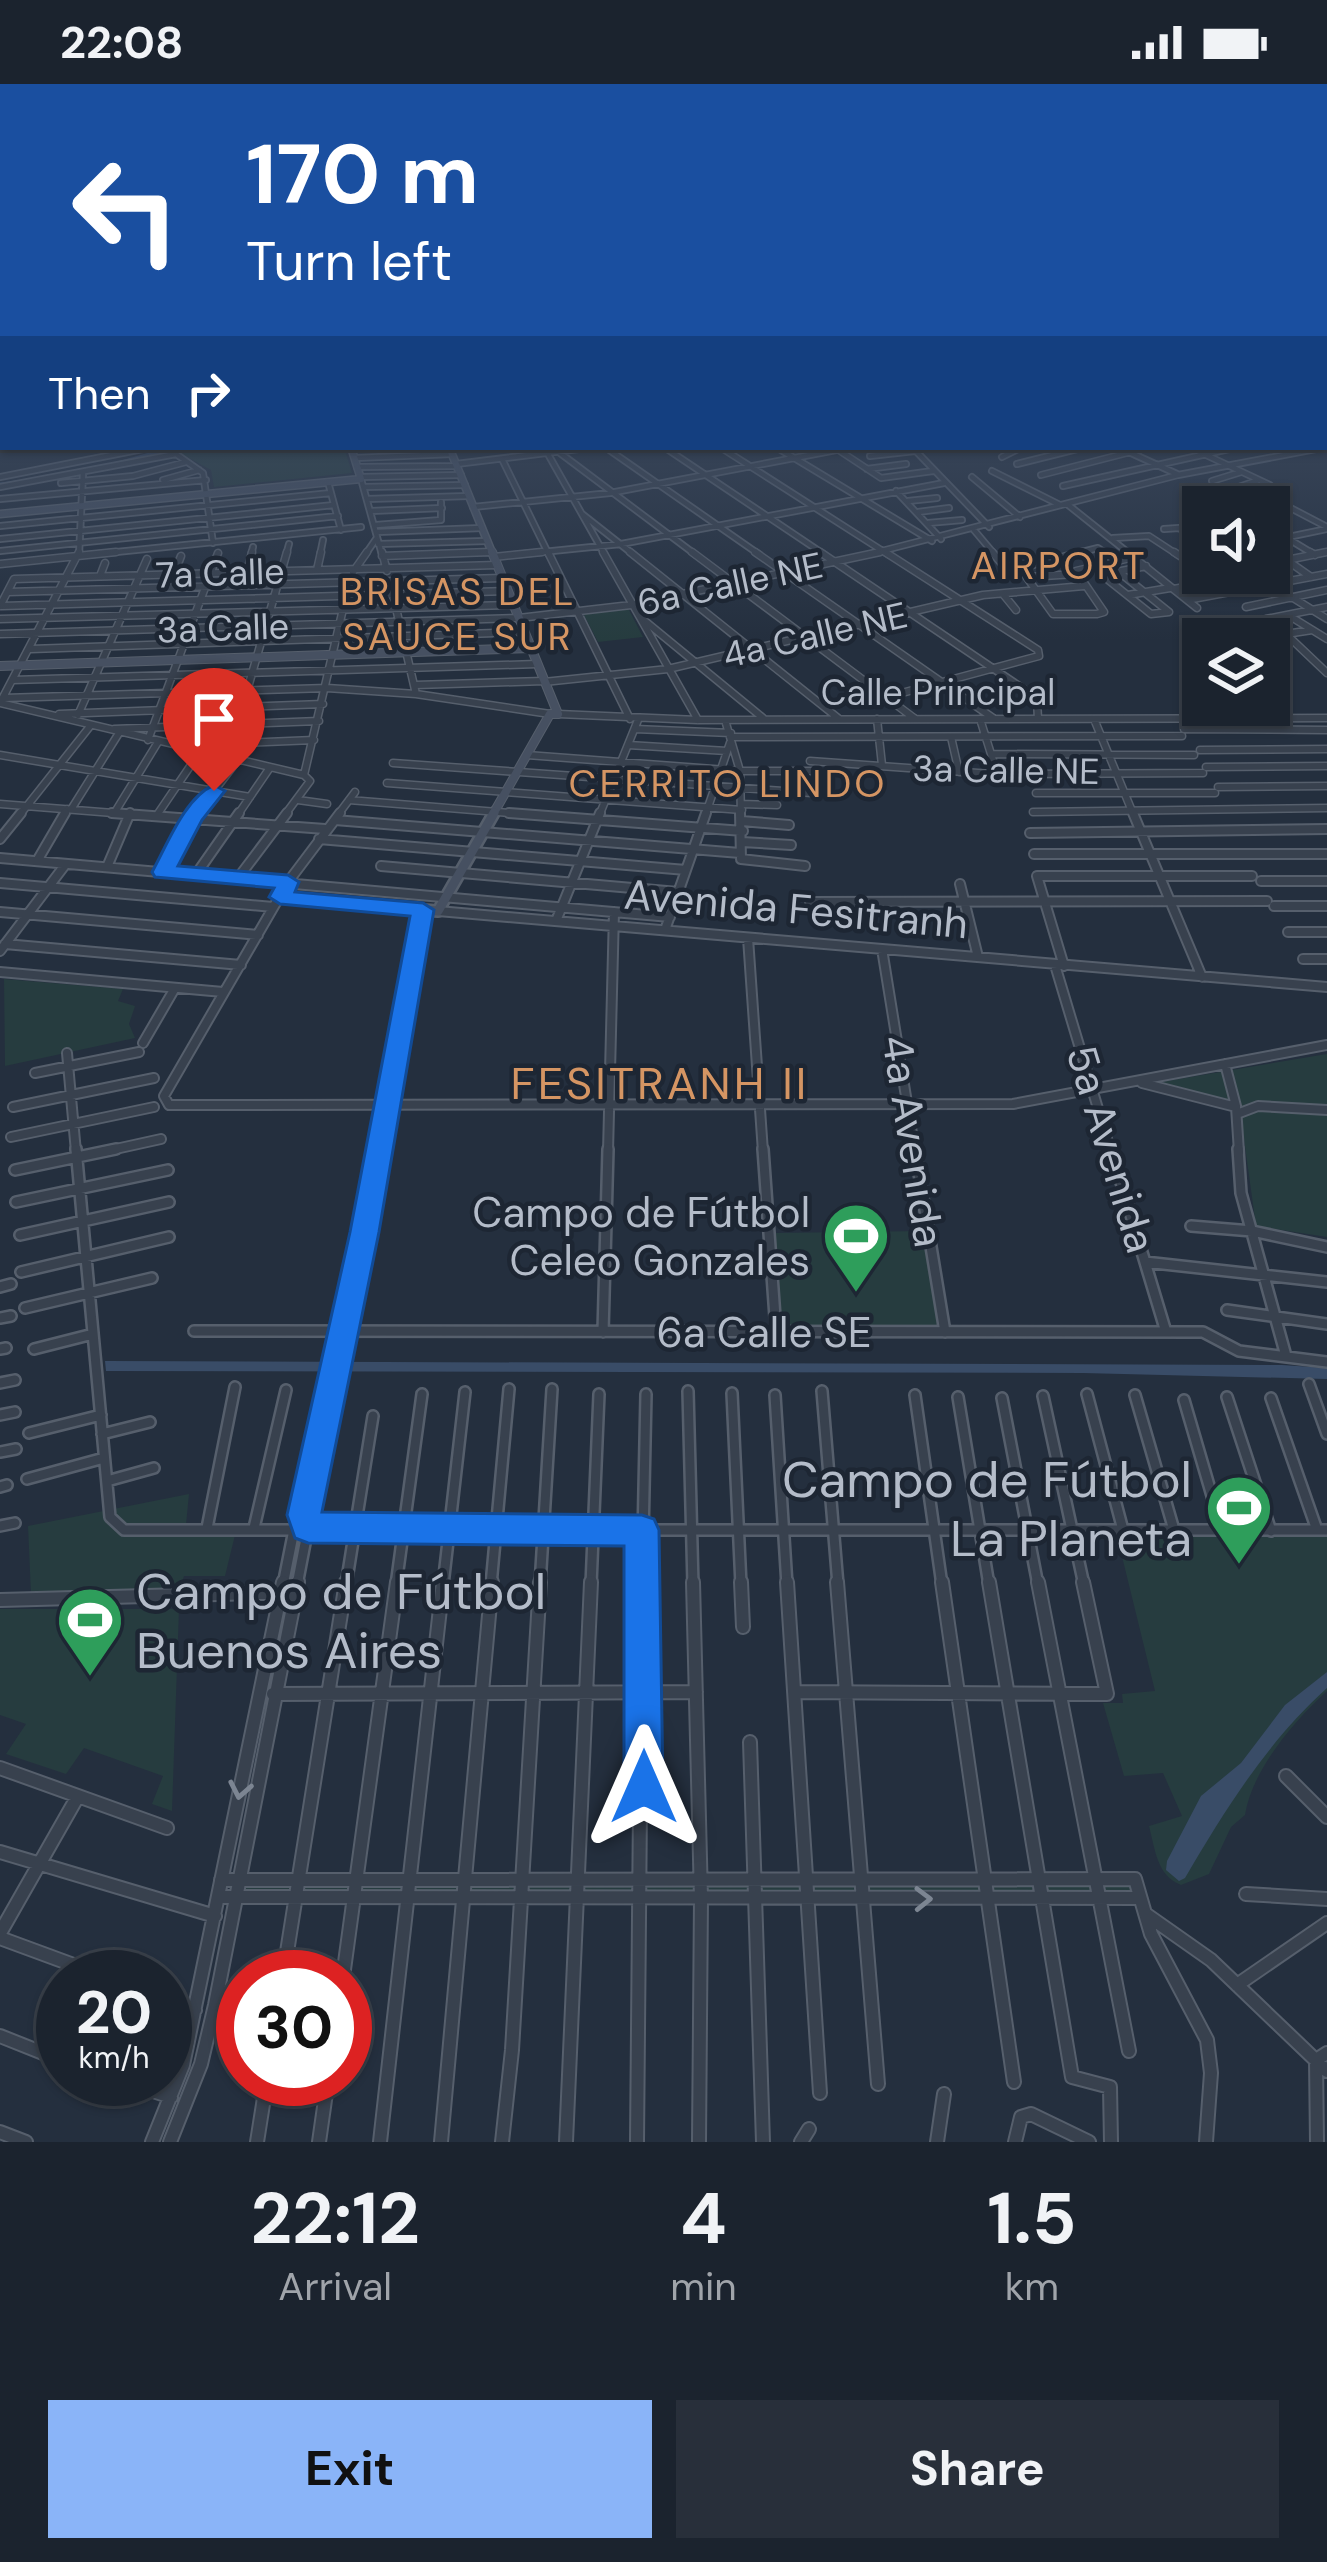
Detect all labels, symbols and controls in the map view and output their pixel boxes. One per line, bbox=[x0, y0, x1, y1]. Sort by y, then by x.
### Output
text: 22:08 bbox=[60, 13, 184, 72]
text: 170 m bbox=[246, 120, 479, 229]
icon: left bbox=[48, 132, 204, 288]
text: Turn left bbox=[246, 226, 452, 297]
icon: right bbox=[175, 360, 241, 426]
text: Then bbox=[48, 364, 151, 423]
map controls bbox=[1182, 486, 1290, 726]
button: sound bbox=[1182, 486, 1290, 594]
district label: AIRPORT bbox=[970, 540, 1148, 591]
street label: 6a Calle NE bbox=[633, 541, 827, 627]
street label: 7a Calle bbox=[155, 547, 285, 599]
district label: BRISAS DEL SAUCE SUR bbox=[340, 566, 576, 662]
street label: 4a Calle NE bbox=[718, 591, 912, 679]
street label: 3a Calle bbox=[156, 602, 290, 654]
button: layers bbox=[1182, 618, 1290, 726]
pin bbox=[163, 668, 265, 791]
street label: Calle Principal bbox=[821, 669, 1055, 716]
icon: arrive bbox=[181, 686, 247, 752]
street label: 3a Calle NE bbox=[912, 745, 1100, 795]
district label: CERRITO LINDO bbox=[568, 758, 888, 809]
street label: Avenida Fesitranh bbox=[622, 867, 970, 951]
street label: 4a Avenida bbox=[869, 1031, 957, 1251]
street label: 5a Avenida bbox=[1053, 1039, 1169, 1259]
district label: FESITRANH II bbox=[511, 1054, 809, 1113]
place label: Campo de Fútbol Celeo Gonzales bbox=[472, 1185, 810, 1288]
sports icon: Campo de Fútbol Celeo Gonzales bbox=[821, 1201, 891, 1295]
street label: 6a Calle SE bbox=[656, 1305, 872, 1360]
place label: Campo de Fútbol La Planeta bbox=[782, 1446, 1192, 1572]
sports icon: Campo de Fútbol La Planeta bbox=[1204, 1473, 1274, 1567]
place label: Campo de Fútbol Buenos Aires bbox=[136, 1558, 546, 1684]
sports icon: Campo de Fútbol Buenos Aires bbox=[55, 1585, 125, 1679]
position arrow bbox=[581, 1724, 707, 1850]
one-way arrow bbox=[228, 1779, 253, 1799]
one-way arrow bbox=[914, 1886, 933, 1912]
speed limit sign: 30 bbox=[216, 1950, 372, 2106]
text: 20 bbox=[76, 1973, 152, 2052]
text: km/h bbox=[79, 2038, 149, 2077]
text: 22:12 bbox=[251, 2172, 420, 2265]
text: 4 bbox=[680, 2172, 727, 2265]
text: 1.5 bbox=[987, 2172, 1076, 2265]
text: Arrival bbox=[278, 2261, 392, 2312]
text: min bbox=[670, 2261, 737, 2312]
text: km bbox=[1005, 2261, 1059, 2312]
button: Exit bbox=[48, 2400, 652, 2538]
button: Share bbox=[676, 2400, 1279, 2538]

